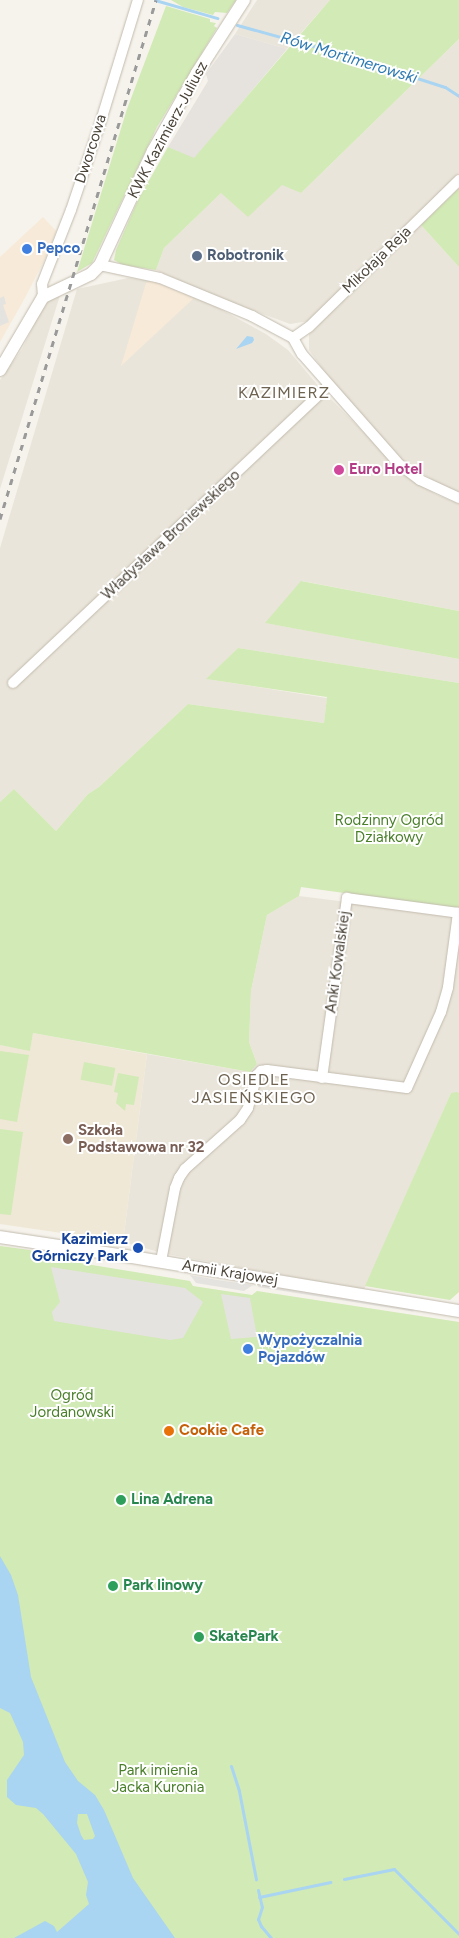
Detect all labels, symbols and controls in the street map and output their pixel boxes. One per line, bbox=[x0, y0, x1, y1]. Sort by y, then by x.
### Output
water label: Rów Mortimerowski bbox=[278, 28, 420, 88]
street label: KWK Kazimierz-Juliusz bbox=[124, 58, 212, 202]
street label: Dworcowa bbox=[71, 112, 111, 186]
street label: Mikołaja Reja bbox=[339, 223, 415, 297]
place label: Pepco bbox=[37, 240, 80, 258]
marker: Pepco bbox=[21, 243, 33, 255]
place label: Robotronik bbox=[207, 247, 284, 265]
marker: Robotronik bbox=[191, 250, 203, 262]
district label: KAZIMIERZ bbox=[237, 383, 331, 403]
place label: Euro Hotel bbox=[349, 461, 422, 479]
marker: Euro Hotel bbox=[333, 464, 345, 476]
street label: Władysława Broniewskiego bbox=[98, 466, 244, 604]
park label: Rodzinny Ogród Działkowy bbox=[335, 811, 443, 846]
street label: Anki Kowalskiej bbox=[322, 910, 354, 1014]
district label: OSIEDLE JASIEŃSKIEGO bbox=[190, 1070, 318, 1108]
place label: Szkoła Podstawowa nr 32 bbox=[78, 1121, 205, 1156]
marker: Szkoła Podstawowa nr 32 bbox=[62, 1133, 74, 1145]
place label: Kazimierz Górniczy Park bbox=[32, 1230, 128, 1265]
marker: Kazimierz Górniczy Park bbox=[132, 1242, 144, 1254]
street label: Armii Krajowej bbox=[181, 1257, 279, 1289]
place label: Wypożyczalnia Pojazdów bbox=[258, 1331, 362, 1366]
marker: Wypożyczalnia Pojazdów bbox=[242, 1343, 254, 1355]
park label: Ogród Jordanowski bbox=[30, 1386, 114, 1421]
place label: Cookie Cafe bbox=[179, 1422, 264, 1440]
marker: Cookie Cafe bbox=[163, 1425, 175, 1437]
place label: Lina Adrena bbox=[131, 1491, 213, 1509]
marker: Lina Adrena bbox=[115, 1494, 127, 1506]
place label: Park linowy bbox=[123, 1577, 203, 1595]
marker: Park linowy bbox=[107, 1580, 119, 1592]
place label: SkatePark bbox=[209, 1628, 279, 1646]
marker: SkatePark bbox=[193, 1631, 205, 1643]
park label: Park imienia Jacka Kuronia bbox=[112, 1761, 204, 1796]

